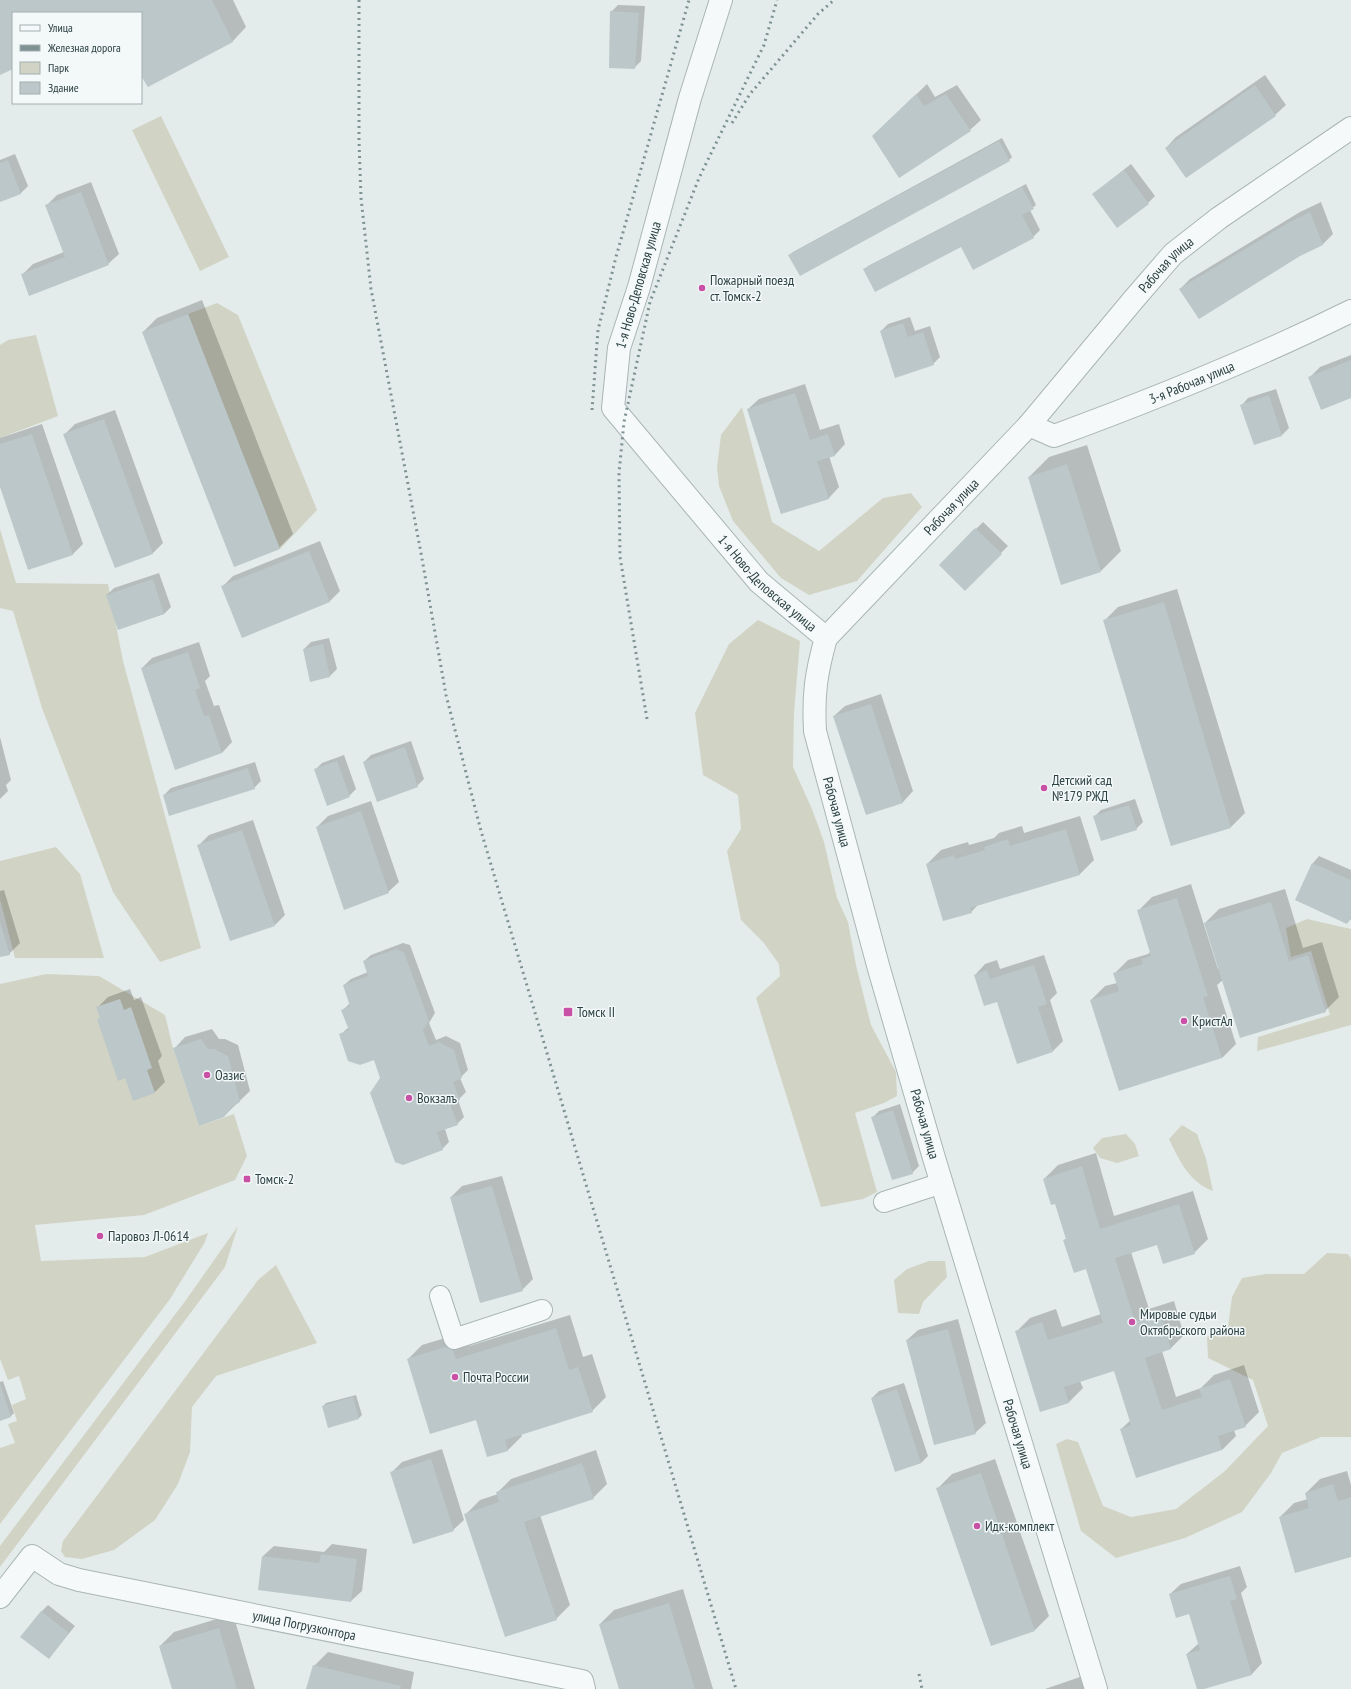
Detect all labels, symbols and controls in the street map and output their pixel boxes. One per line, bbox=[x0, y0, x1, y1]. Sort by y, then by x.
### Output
legend bbox=[12, 12, 142, 104]
text: Улица bbox=[48, 20, 73, 35]
text: Железная дорога bbox=[47, 40, 121, 55]
text: Парк bbox=[48, 60, 69, 75]
text: Здание bbox=[48, 80, 79, 95]
street label: 1-я Ново-Деповская улица bbox=[611, 219, 665, 351]
street label: Рабочая улица bbox=[1134, 232, 1197, 296]
place label: Пожарный поезд ст. Томск-2 bbox=[710, 271, 794, 305]
marker: Пожарный поезд ст. Томск-2 bbox=[697, 283, 707, 293]
street label: 3-я Рабочая улица bbox=[1146, 357, 1237, 408]
street label: Рабочая улица bbox=[920, 474, 982, 539]
street label: 1-я Ново-Деповская улица bbox=[714, 531, 821, 636]
place label: Детский сад №179 РЖД bbox=[1052, 771, 1112, 805]
street label: Рабочая улица bbox=[819, 775, 855, 849]
marker: Детский сад №179 РЖД bbox=[1039, 783, 1049, 793]
place label: Томск II bbox=[577, 1003, 615, 1021]
marker: Томск II bbox=[562, 1006, 574, 1018]
place label: КристАл bbox=[1192, 1012, 1233, 1030]
marker: КристАл bbox=[1179, 1016, 1189, 1026]
place label: Оазис bbox=[215, 1066, 244, 1084]
marker: Оазис bbox=[202, 1070, 212, 1080]
street label: Рабочая улица bbox=[906, 1087, 944, 1161]
place label: Вокзалъ bbox=[417, 1089, 457, 1107]
marker: Вокзалъ bbox=[404, 1093, 414, 1103]
place label: Томск-2 bbox=[255, 1170, 294, 1188]
marker: Томск-2 bbox=[242, 1174, 252, 1184]
place label: Паровоз Л-0614 bbox=[108, 1227, 190, 1245]
marker: Паровоз Л-0614 bbox=[95, 1231, 105, 1241]
place label: Мировые судьи Октябрьского района bbox=[1140, 1305, 1245, 1339]
marker: Мировые судьи Октябрьского района bbox=[1127, 1317, 1137, 1327]
place label: Почта России bbox=[463, 1368, 529, 1386]
marker: Почта России bbox=[450, 1372, 460, 1382]
street label: Рабочая улица bbox=[999, 1397, 1037, 1471]
place label: Идк-комплект bbox=[985, 1517, 1055, 1535]
marker: Идк-комплект bbox=[972, 1521, 982, 1531]
street label: улица Погрузконтора bbox=[251, 1606, 357, 1644]

